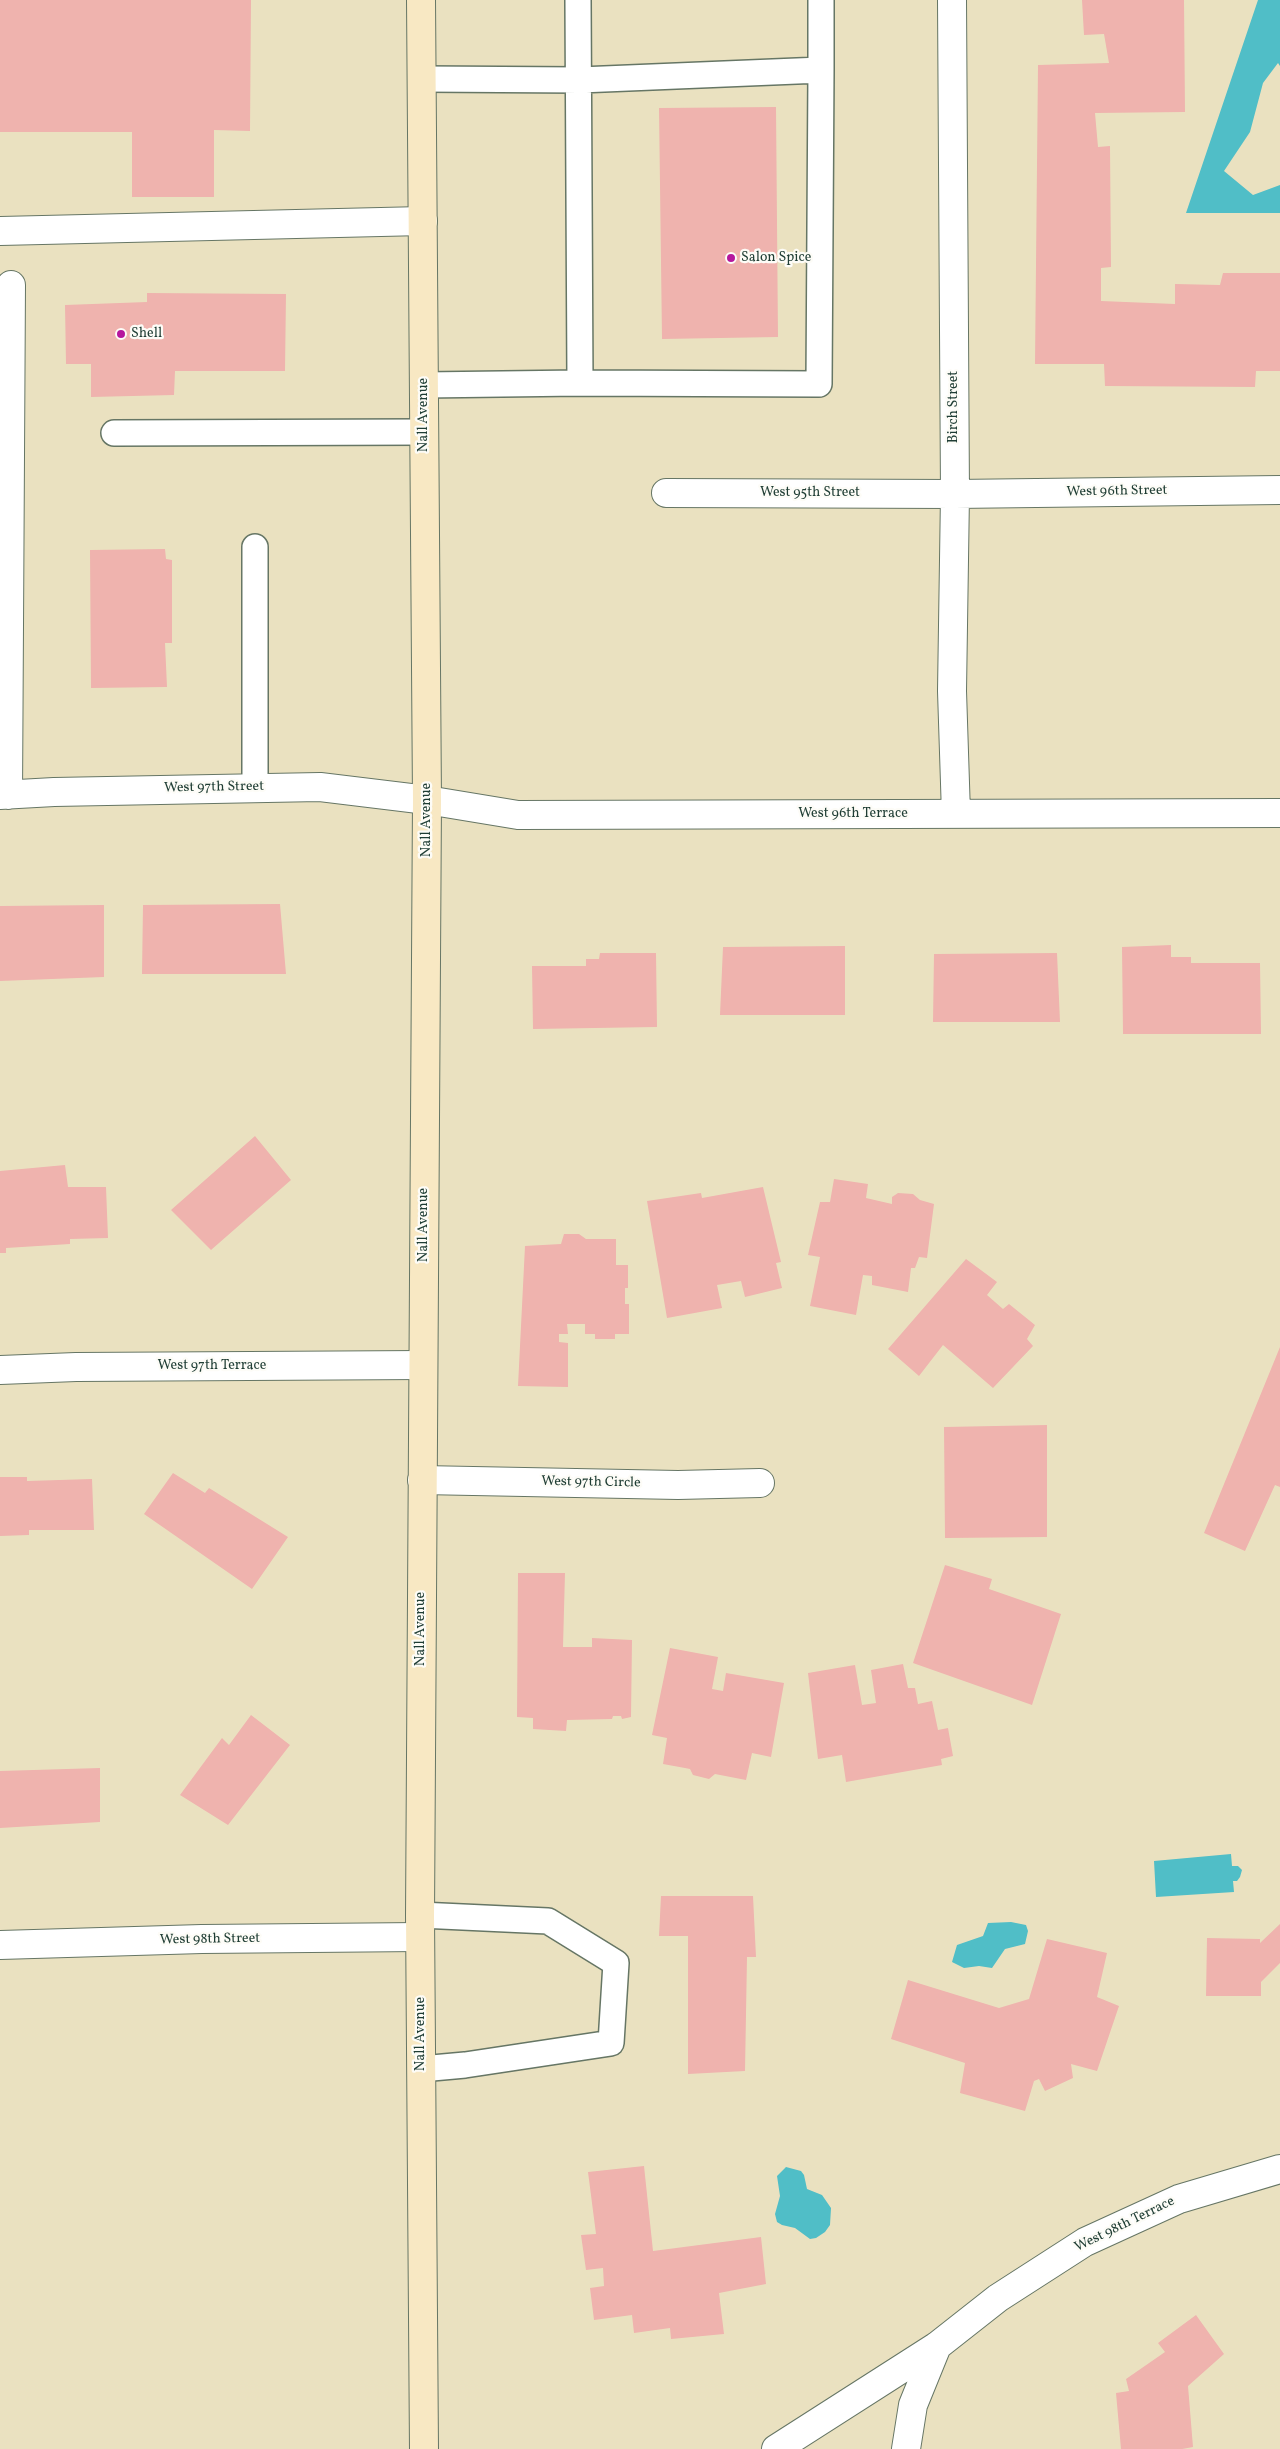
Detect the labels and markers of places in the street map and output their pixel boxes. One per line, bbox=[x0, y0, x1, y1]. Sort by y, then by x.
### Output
place label: Salon Spice bbox=[741, 250, 811, 266]
marker: Salon Spice bbox=[725, 252, 737, 264]
place label: Shell bbox=[131, 326, 162, 342]
marker: Shell bbox=[115, 328, 127, 340]

